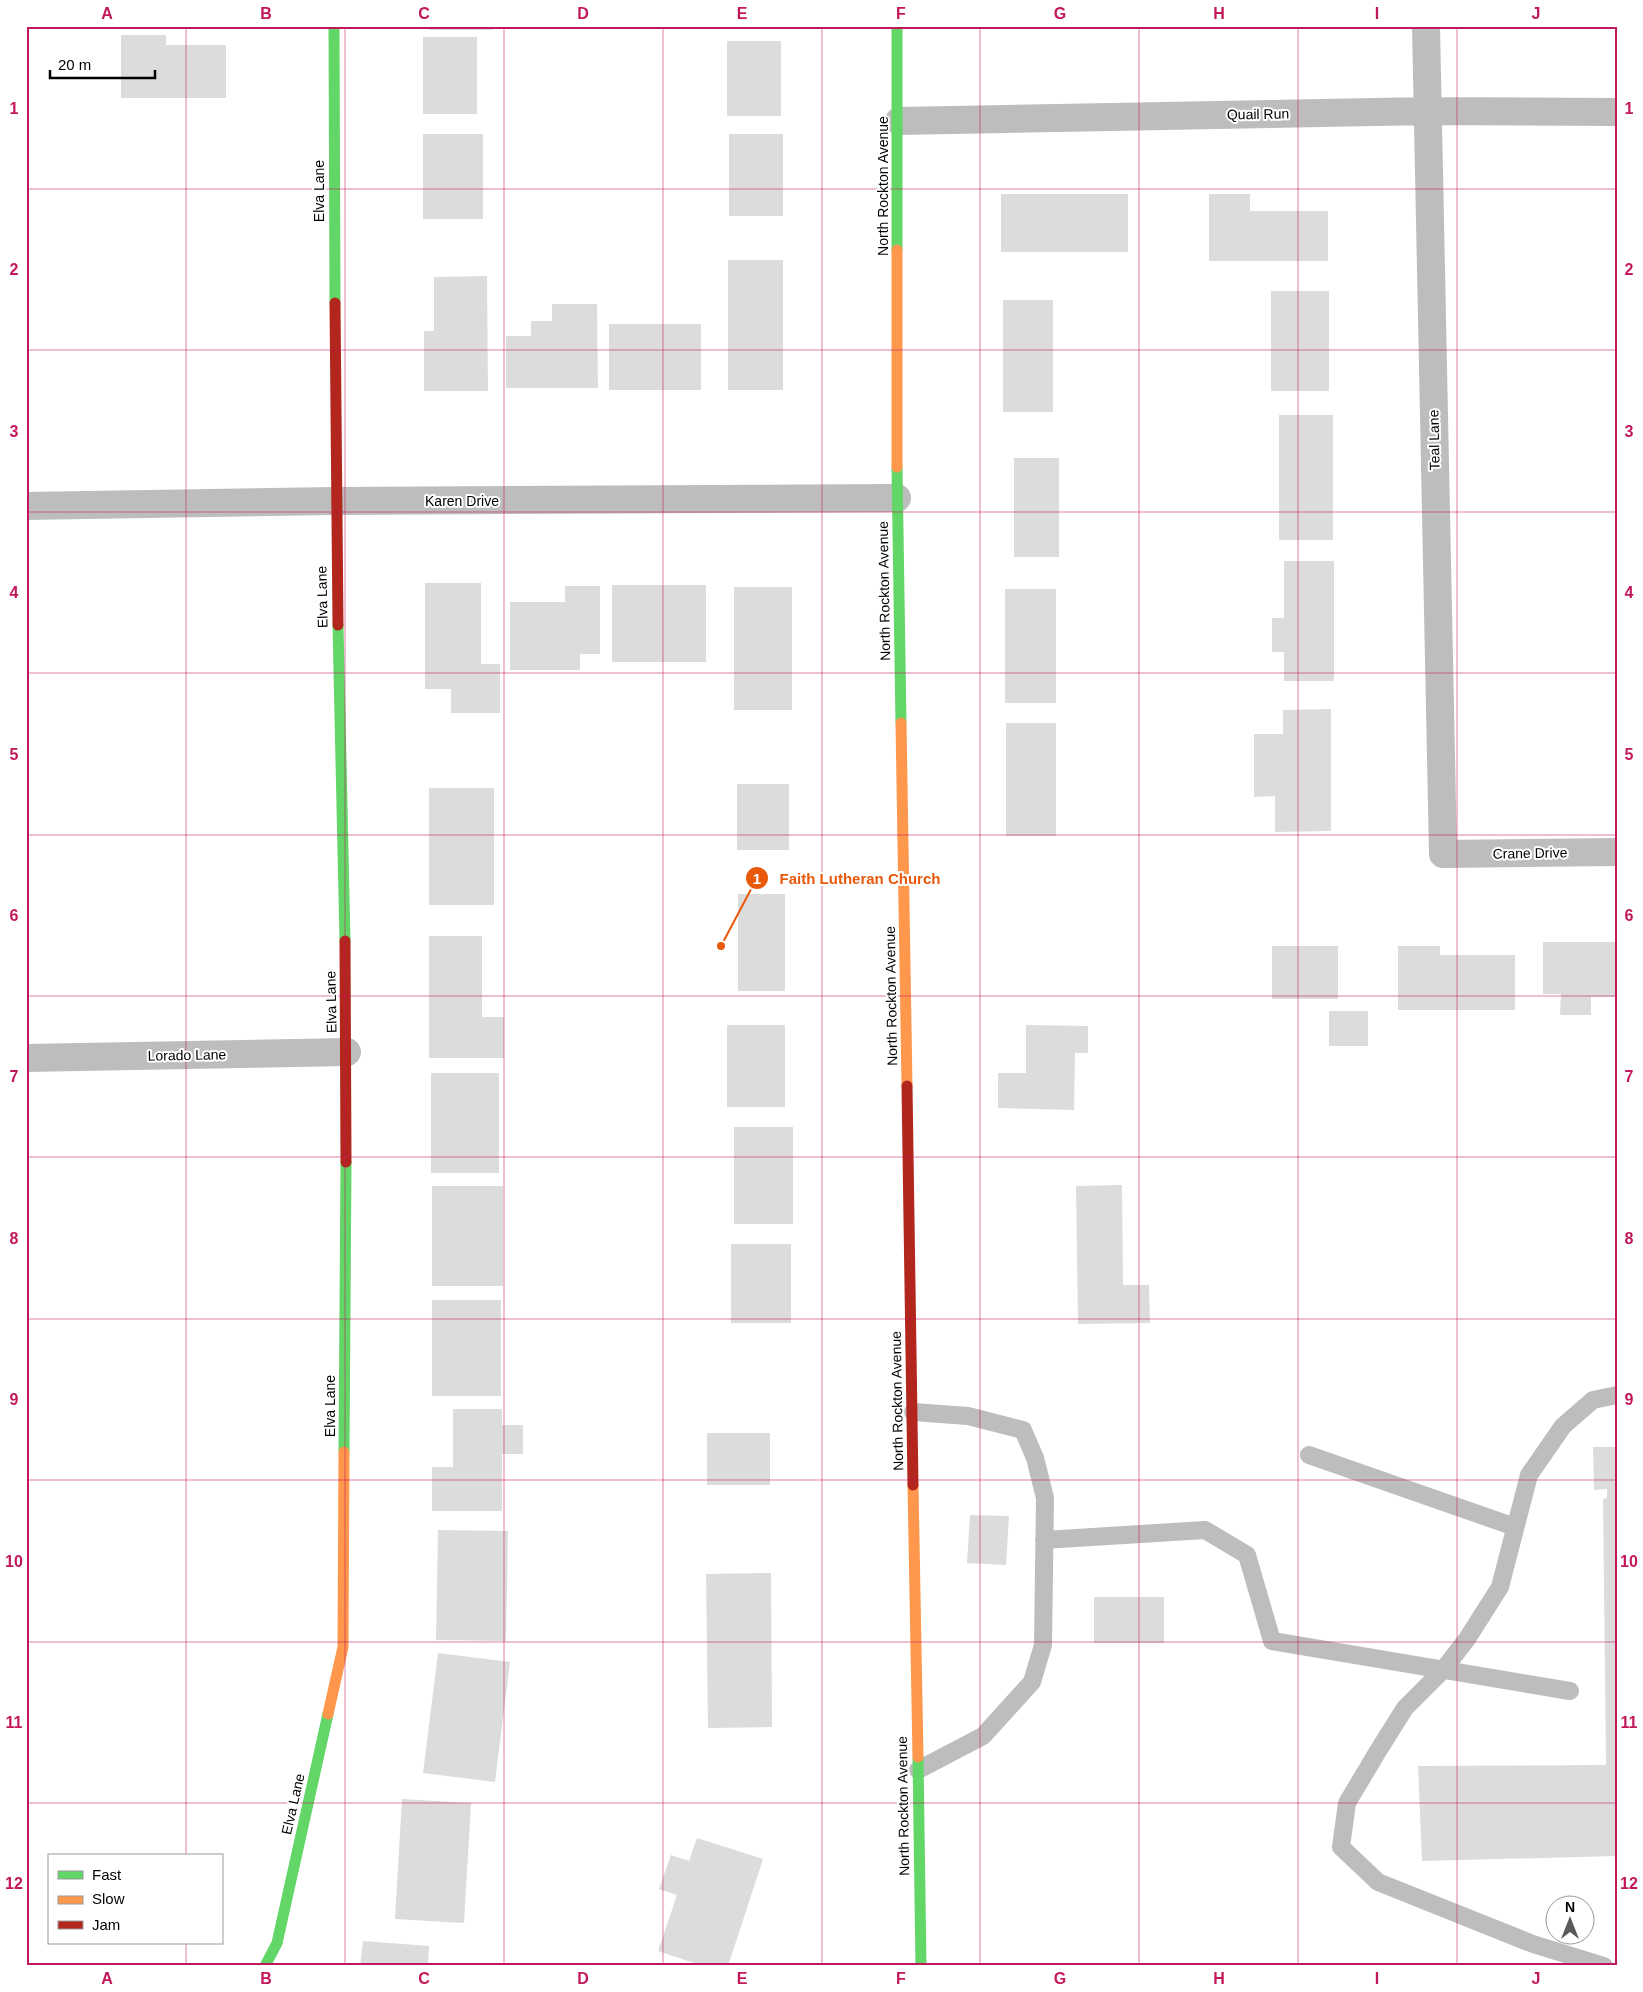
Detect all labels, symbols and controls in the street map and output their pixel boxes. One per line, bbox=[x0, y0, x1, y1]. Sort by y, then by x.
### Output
text: A bbox=[101, 5, 113, 22]
text: B bbox=[260, 5, 272, 22]
text: C bbox=[418, 5, 430, 22]
text: D bbox=[577, 5, 589, 22]
text: E bbox=[737, 5, 748, 22]
text: F bbox=[896, 5, 906, 22]
text: G bbox=[1054, 5, 1066, 22]
text: H bbox=[1213, 5, 1225, 22]
text: I bbox=[1375, 5, 1379, 22]
text: J bbox=[1532, 5, 1540, 22]
scale bar bbox=[50, 48, 155, 80]
text: 20 m bbox=[58, 56, 91, 73]
text: 1 bbox=[10, 100, 19, 117]
text: 1 bbox=[1625, 100, 1634, 117]
street label: Quail Run bbox=[1227, 105, 1289, 123]
street label: North Rockton Avenue bbox=[875, 116, 891, 256]
street label: Elva Lane bbox=[311, 160, 327, 222]
text: 2 bbox=[10, 261, 19, 278]
text: 2 bbox=[1625, 261, 1634, 278]
street label: Teal Lane bbox=[1425, 409, 1443, 470]
text: 3 bbox=[10, 423, 19, 440]
text: 3 bbox=[1625, 423, 1634, 440]
street label: Karen Drive bbox=[425, 493, 499, 509]
street label: North Rockton Avenue bbox=[875, 521, 893, 661]
street label: Elva Lane bbox=[313, 566, 331, 628]
text: 4 bbox=[10, 584, 19, 601]
text: 4 bbox=[1625, 584, 1634, 601]
text: 5 bbox=[10, 746, 19, 763]
text: 5 bbox=[1625, 746, 1634, 763]
street label: Crane Drive bbox=[1493, 844, 1568, 862]
callout: Faith Lutheran Church bbox=[745, 863, 951, 893]
text: 1 bbox=[753, 870, 761, 887]
text: Faith Lutheran Church bbox=[780, 870, 940, 887]
text: 6 bbox=[10, 907, 19, 924]
text: 6 bbox=[1625, 907, 1634, 924]
street label: North Rockton Avenue bbox=[882, 926, 900, 1066]
street label: Elva Lane bbox=[322, 971, 340, 1033]
street label: Lorado Lane bbox=[148, 1046, 227, 1064]
text: 7 bbox=[10, 1068, 19, 1085]
text: 7 bbox=[1625, 1068, 1634, 1085]
text: 8 bbox=[10, 1230, 19, 1247]
text: 8 bbox=[1625, 1230, 1634, 1247]
street label: North Rockton Avenue bbox=[888, 1331, 906, 1471]
street label: Elva Lane bbox=[322, 1375, 338, 1437]
text: 9 bbox=[10, 1391, 19, 1408]
text: 9 bbox=[1625, 1391, 1634, 1408]
text: 10 bbox=[5, 1553, 23, 1570]
text: 10 bbox=[1620, 1553, 1638, 1570]
text: 11 bbox=[6, 1714, 23, 1731]
text: 11 bbox=[1621, 1714, 1638, 1731]
street label: North Rockton Avenue bbox=[894, 1736, 912, 1876]
street label: Elva Lane bbox=[278, 1772, 308, 1836]
legend bbox=[48, 1854, 222, 1944]
text: Fast bbox=[92, 1866, 122, 1883]
text: 12 bbox=[5, 1875, 23, 1892]
text: 12 bbox=[1620, 1875, 1638, 1892]
text: Slow bbox=[92, 1890, 125, 1907]
north arrow bbox=[1546, 1894, 1596, 1944]
text: N bbox=[1565, 1899, 1575, 1915]
text: Jam bbox=[92, 1916, 120, 1933]
text: A bbox=[101, 1970, 113, 1987]
text: B bbox=[260, 1970, 272, 1987]
text: C bbox=[418, 1970, 430, 1987]
text: D bbox=[577, 1970, 589, 1987]
text: E bbox=[737, 1970, 748, 1987]
text: F bbox=[896, 1970, 906, 1987]
text: G bbox=[1054, 1970, 1066, 1987]
text: H bbox=[1213, 1970, 1225, 1987]
text: I bbox=[1375, 1970, 1379, 1987]
text: J bbox=[1532, 1970, 1540, 1987]

